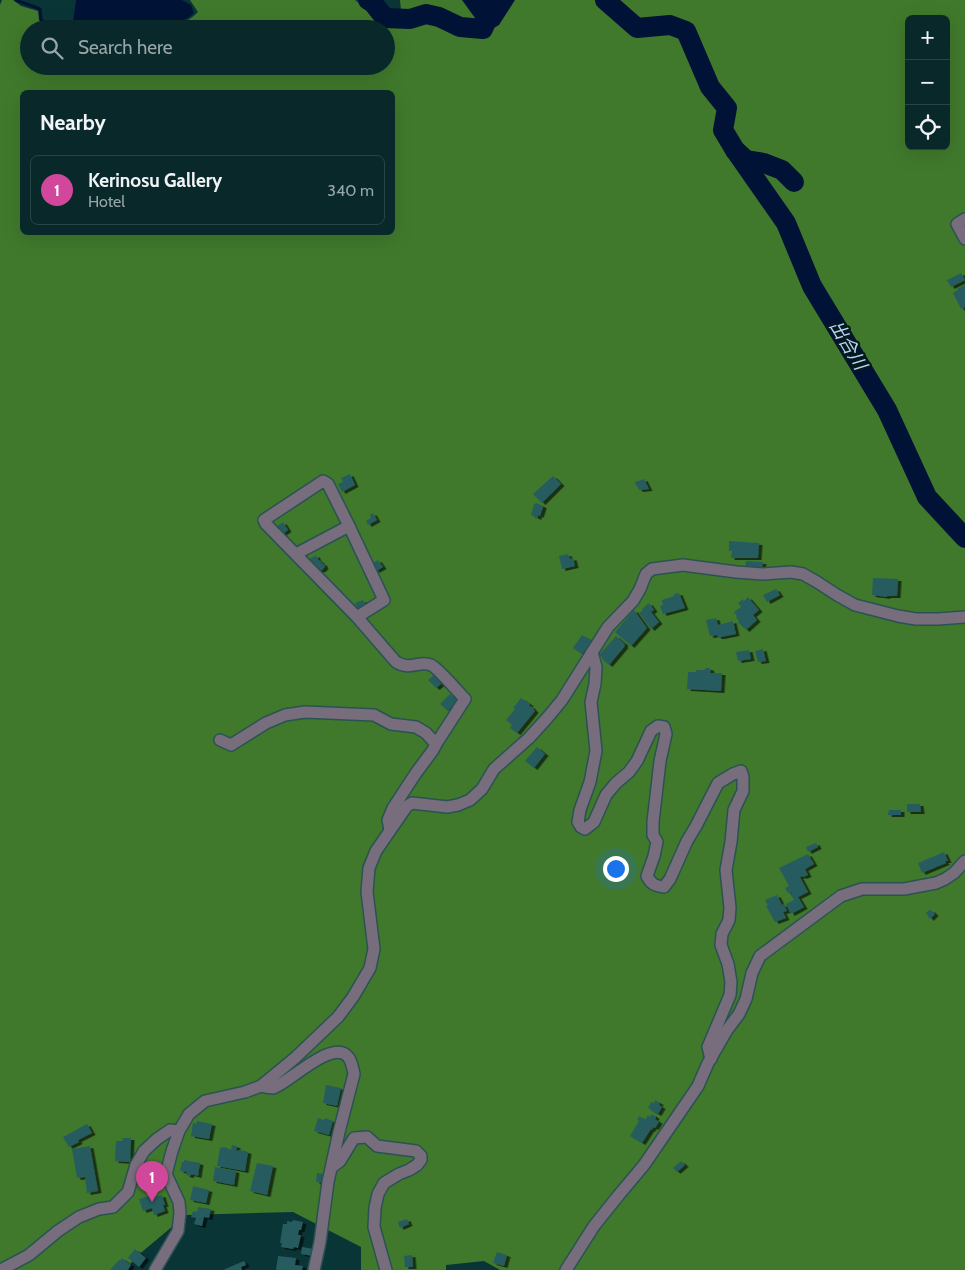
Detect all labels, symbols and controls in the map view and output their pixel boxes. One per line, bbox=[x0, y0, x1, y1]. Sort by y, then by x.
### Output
map controls bbox=[905, 15, 950, 150]
button: + bbox=[905, 15, 950, 60]
search box bbox=[20, 20, 395, 75]
icon: search bbox=[38, 34, 66, 62]
text: Search here bbox=[78, 36, 172, 59]
button: − bbox=[905, 60, 950, 105]
button: locate bbox=[905, 105, 950, 150]
text: Nearby bbox=[40, 110, 106, 135]
text: Kerinosu Gallery bbox=[88, 169, 222, 192]
text: 1 bbox=[54, 181, 60, 200]
text: 340 m bbox=[327, 181, 374, 200]
text: Hotel bbox=[88, 192, 125, 211]
water label: 出合川 bbox=[825, 316, 872, 376]
your location bbox=[603, 856, 629, 882]
pin: 1 bbox=[136, 1161, 168, 1202]

